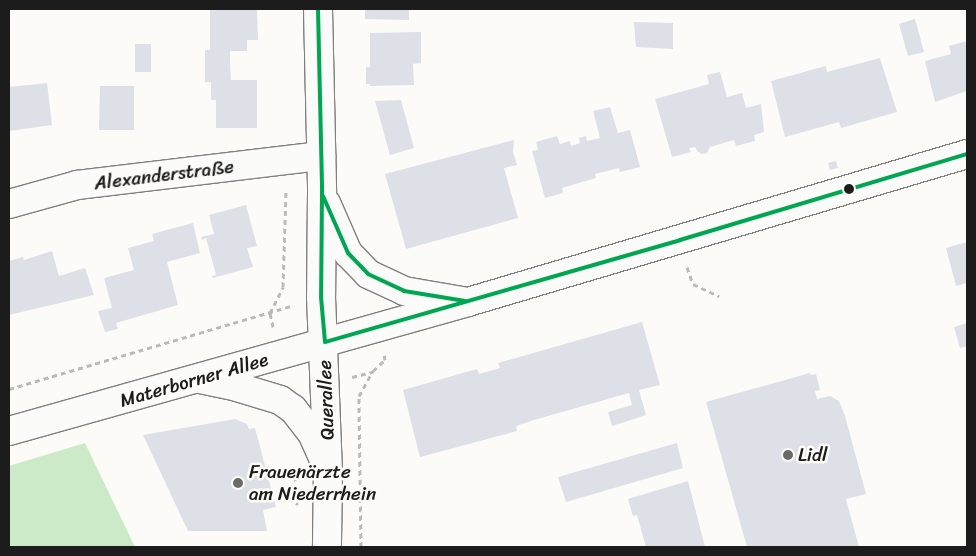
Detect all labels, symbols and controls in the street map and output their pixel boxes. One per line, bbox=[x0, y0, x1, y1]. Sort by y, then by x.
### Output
street label: Alexanderstraße bbox=[93, 155, 235, 195]
unlabelled marker bbox=[844, 184, 854, 194]
street label: Materborner Allee bbox=[117, 348, 271, 412]
street label: Querallee bbox=[313, 360, 339, 440]
place label: Lidl bbox=[798, 444, 827, 466]
marker: Lidl bbox=[782, 449, 794, 461]
place label: Frauenärzte am Niederrhein bbox=[249, 461, 376, 505]
marker: Frauenärzte am Niederrhein bbox=[231, 476, 245, 490]

